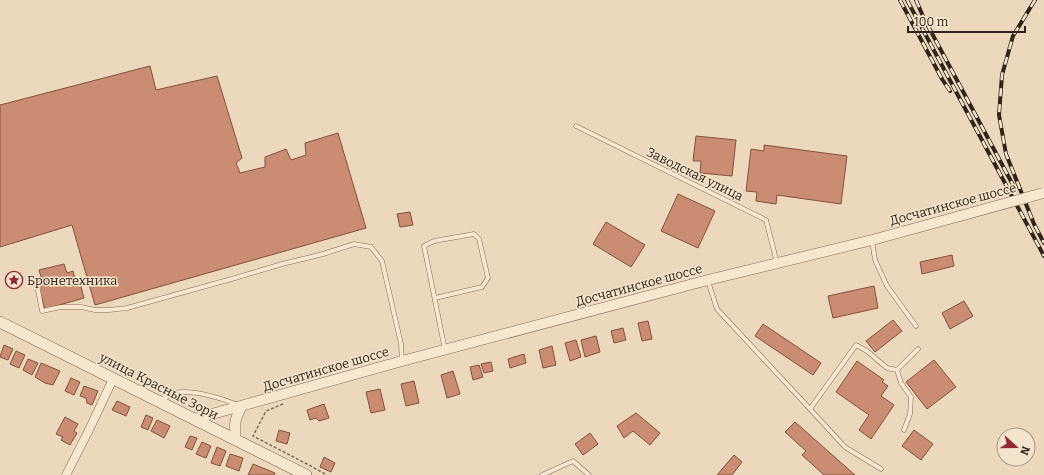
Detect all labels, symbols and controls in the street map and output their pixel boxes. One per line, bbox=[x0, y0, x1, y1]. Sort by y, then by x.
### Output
scale bar bbox=[908, 8, 1025, 34]
text: 100 m bbox=[914, 15, 949, 29]
street label: Заводская улица bbox=[644, 144, 746, 204]
street label: Досчатинское шоссе bbox=[888, 180, 1018, 228]
street label: Досчатинское шоссе bbox=[574, 261, 704, 309]
place icon: Бронетехника bbox=[4, 270, 24, 290]
place label: Бронетехника bbox=[27, 273, 117, 288]
street label: Досчатинское шоссе bbox=[261, 344, 391, 394]
street label: улица Красные Зори bbox=[96, 349, 221, 423]
north arrow bbox=[996, 427, 1036, 467]
text: N bbox=[1017, 444, 1032, 457]

